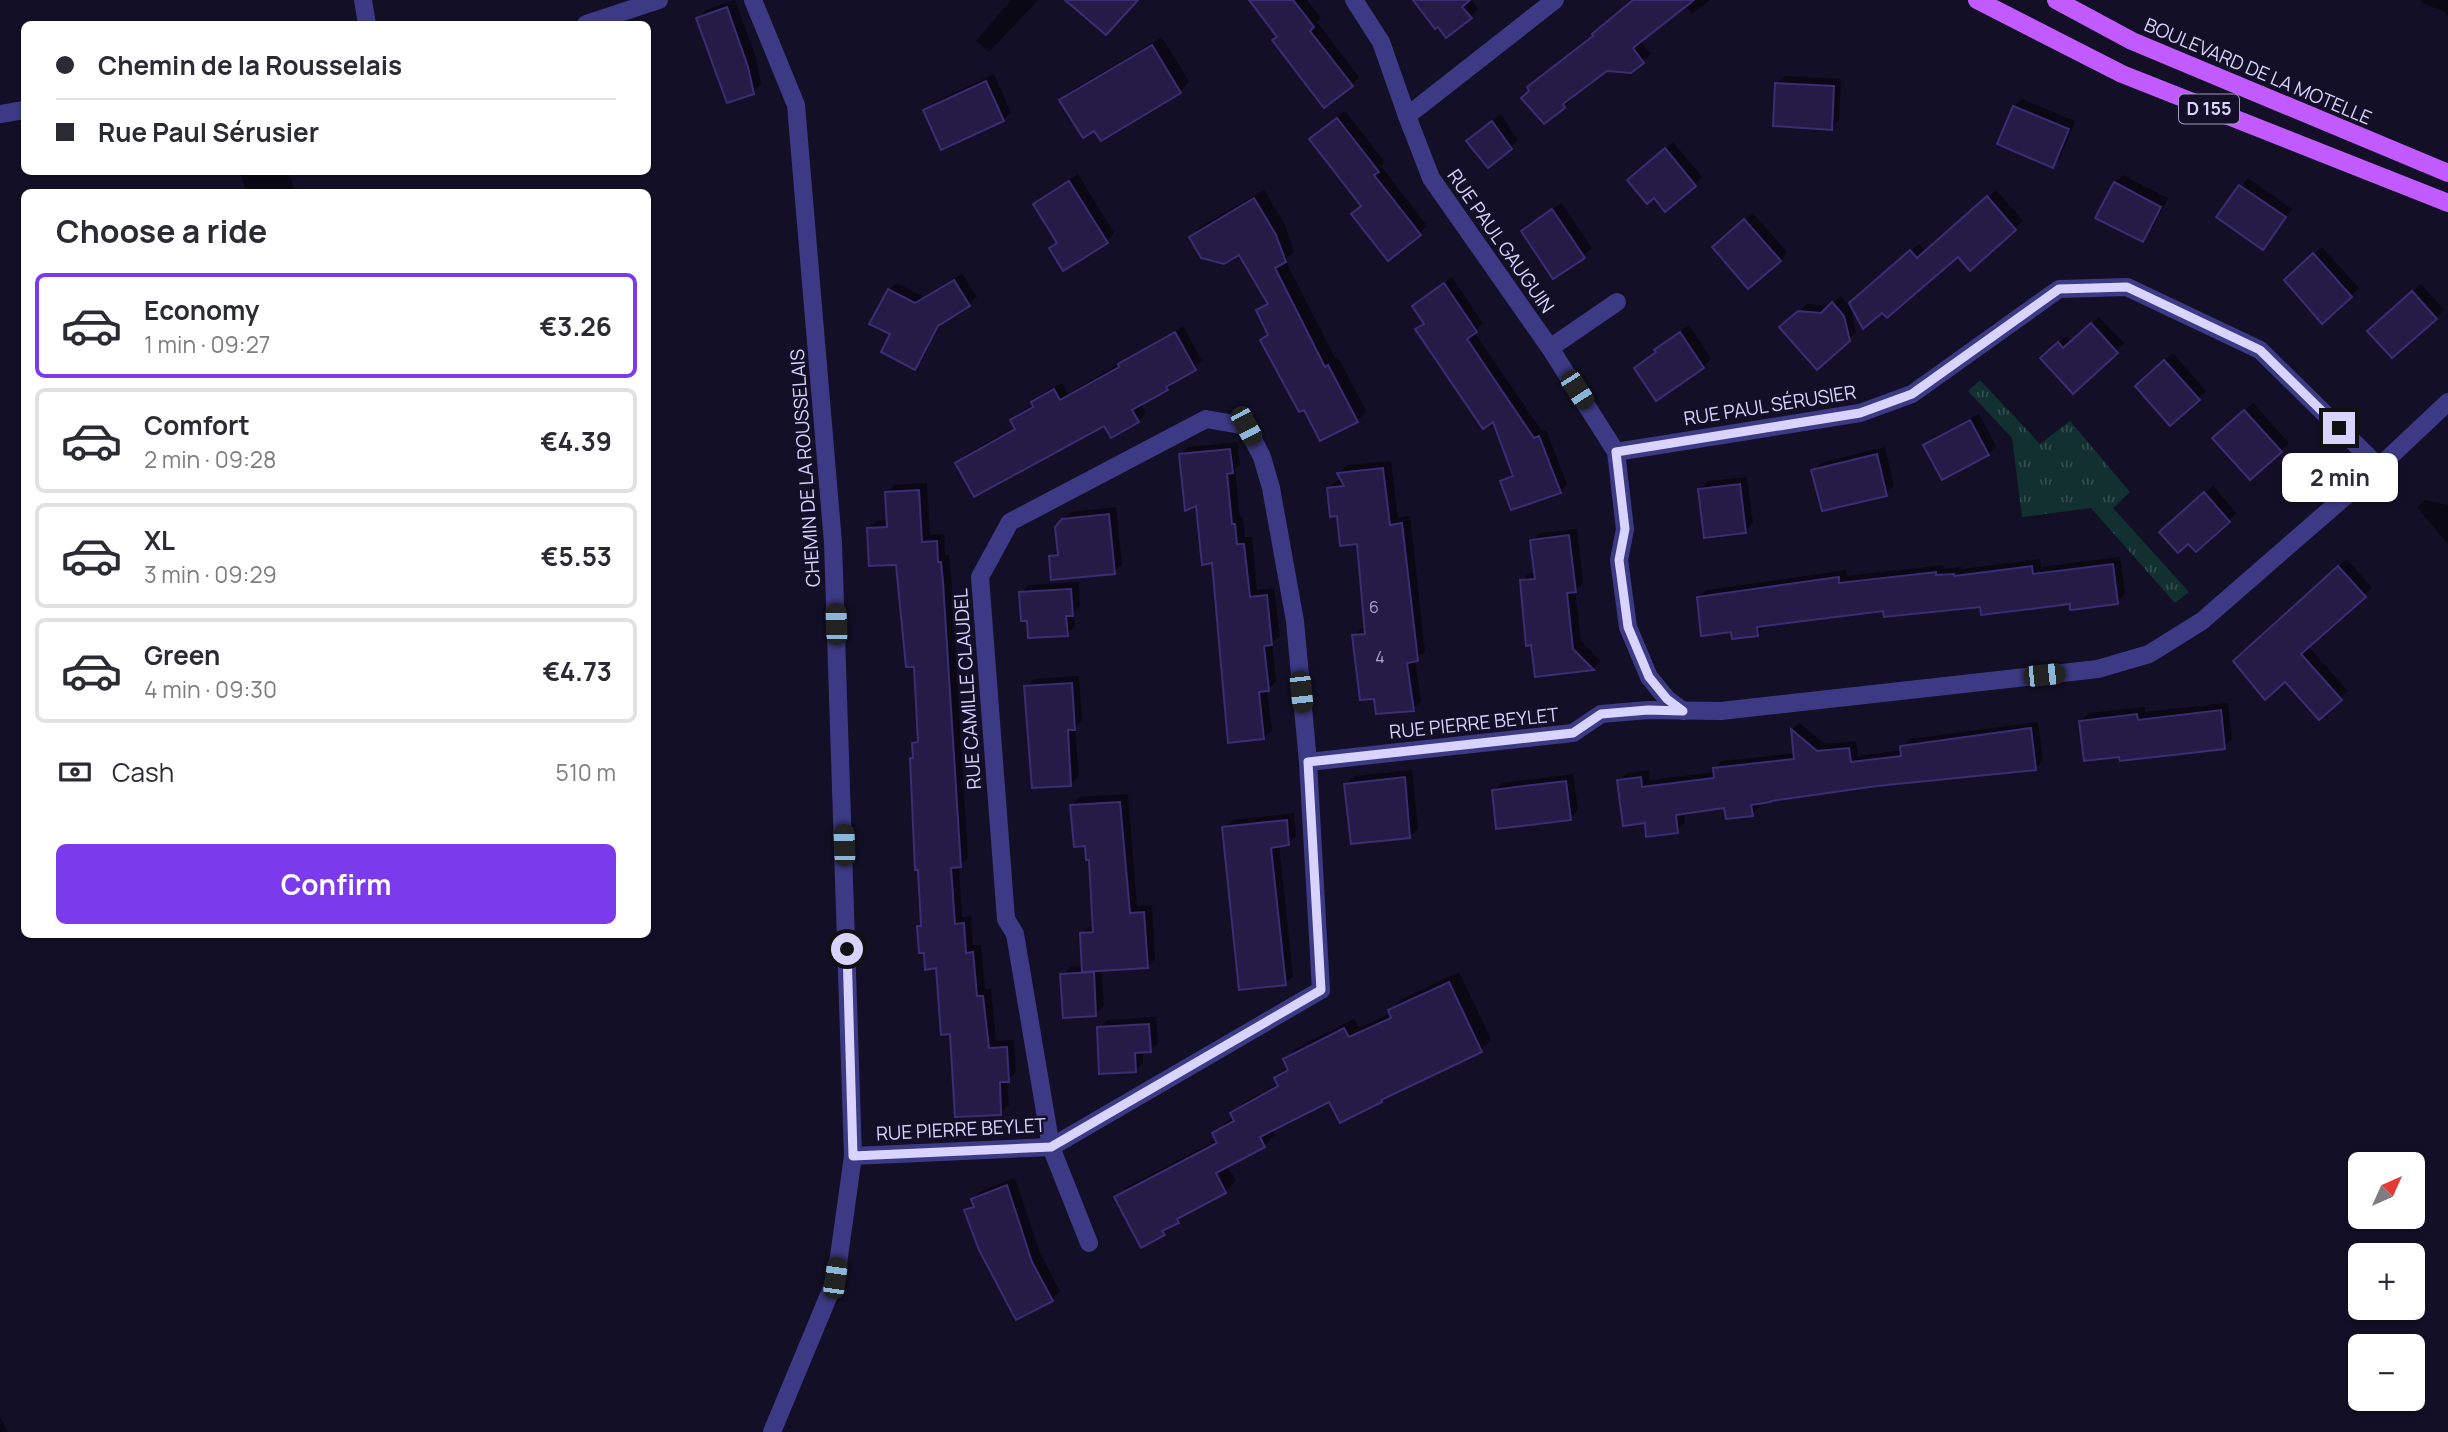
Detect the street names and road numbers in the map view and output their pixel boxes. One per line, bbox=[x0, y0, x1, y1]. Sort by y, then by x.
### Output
street label: BOULEVARD DE LA MOTELLE bbox=[2140, 11, 2376, 131]
road number: D 155 bbox=[2179, 94, 2239, 124]
street label: RUE PAUL GAUGUIN bbox=[1442, 164, 1560, 318]
street label: CHEMIN DE LA ROUSSELAIS bbox=[784, 348, 826, 588]
street label: RUE PAUL SÉRUSIER bbox=[1682, 379, 1858, 431]
street label: RUE CAMILLE CLAUDEL bbox=[947, 587, 987, 790]
street label: RUE PIERRE BEYLET bbox=[1388, 701, 1561, 745]
street label: RUE PIERRE BEYLET bbox=[875, 1112, 1047, 1146]

